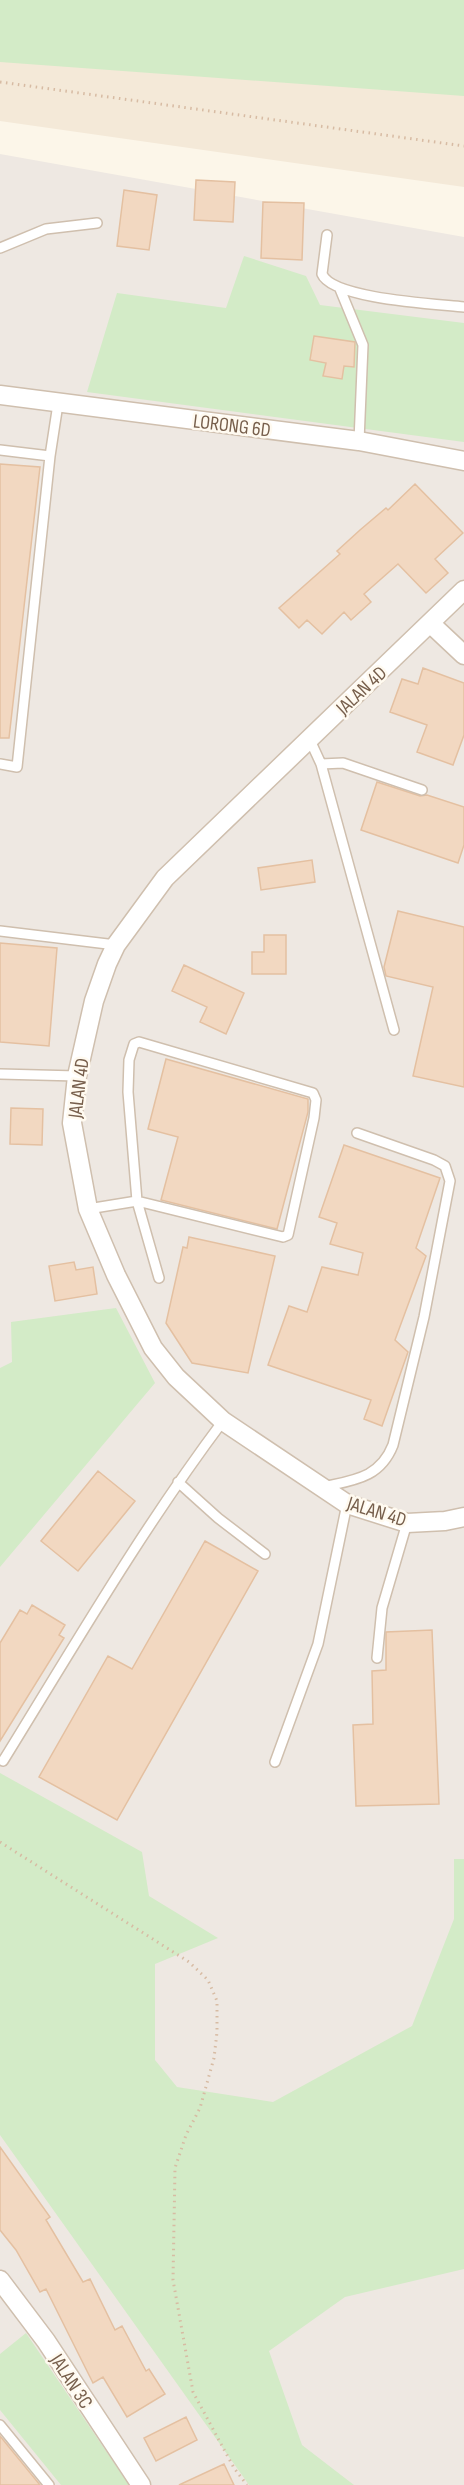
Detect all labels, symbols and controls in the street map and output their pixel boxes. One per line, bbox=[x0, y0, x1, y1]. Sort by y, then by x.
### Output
street label: LORONG 6D bbox=[192, 409, 272, 443]
street label: JALAN 4D bbox=[331, 661, 392, 721]
street label: JALAN 4D bbox=[63, 1057, 95, 1121]
street label: JALAN 4D bbox=[343, 1491, 409, 1532]
street label: JALAN 3C bbox=[44, 2349, 98, 2413]

